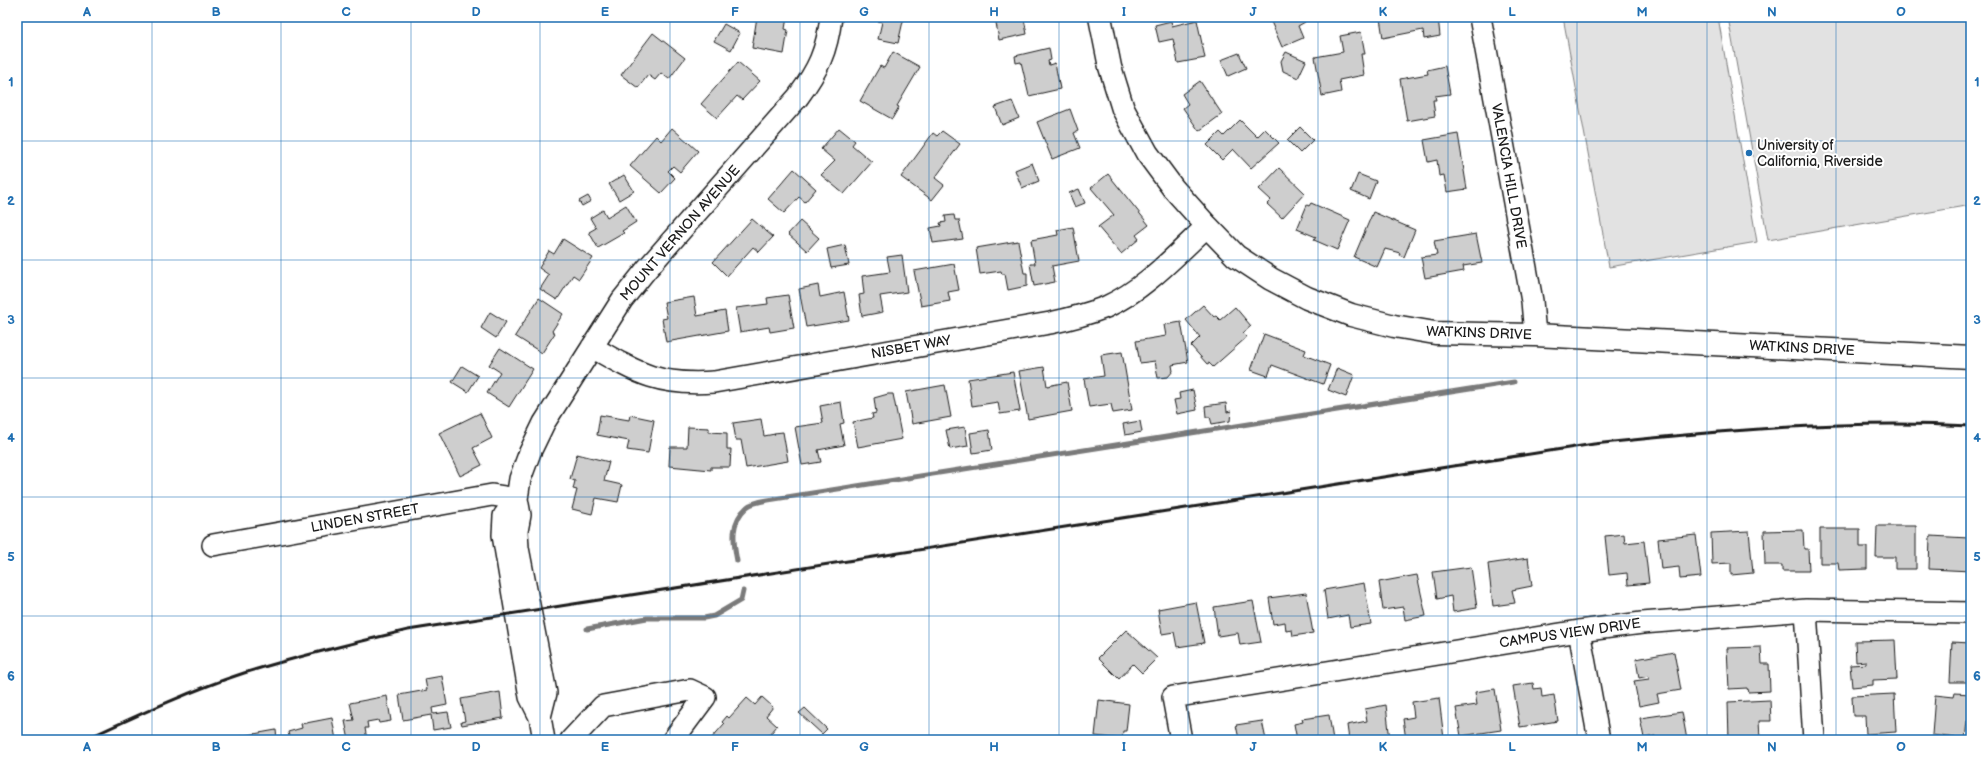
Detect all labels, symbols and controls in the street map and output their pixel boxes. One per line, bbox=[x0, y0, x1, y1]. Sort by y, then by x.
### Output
text: A bbox=[82, 4, 91, 20]
text: B bbox=[211, 4, 221, 20]
text: C bbox=[341, 4, 351, 20]
text: D bbox=[471, 4, 481, 20]
text: E bbox=[601, 4, 610, 20]
text: F bbox=[731, 4, 739, 20]
text: G bbox=[859, 4, 869, 20]
text: H bbox=[989, 4, 999, 20]
text: I bbox=[1122, 4, 1126, 20]
text: J bbox=[1249, 4, 1257, 20]
text: K bbox=[1379, 4, 1388, 20]
text: L bbox=[1508, 4, 1516, 20]
text: M bbox=[1636, 4, 1648, 20]
text: N bbox=[1767, 4, 1777, 20]
text: O bbox=[1896, 4, 1906, 20]
text: 1 bbox=[8, 74, 14, 90]
text: 1 bbox=[1974, 74, 1980, 90]
street label: VALENCIA HILL DRIVE bbox=[1488, 102, 1530, 250]
place label: University of California, Riverside bbox=[1757, 137, 1883, 170]
marker: University of California, Riverside bbox=[1744, 148, 1754, 158]
street label: MOUNT VERNON AVENUE bbox=[617, 162, 743, 304]
text: 2 bbox=[7, 193, 15, 209]
text: 2 bbox=[1973, 193, 1981, 209]
text: 3 bbox=[7, 312, 15, 328]
text: 3 bbox=[1973, 312, 1981, 328]
street label: WATKINS DRIVE bbox=[1426, 323, 1532, 343]
street label: NISBET WAY bbox=[870, 331, 953, 362]
street label: WATKINS DRIVE bbox=[1749, 337, 1855, 359]
text: 4 bbox=[7, 430, 15, 446]
text: 4 bbox=[1973, 430, 1981, 446]
street label: LINDEN STREET bbox=[309, 500, 421, 536]
text: 5 bbox=[7, 549, 15, 565]
text: 5 bbox=[1973, 549, 1981, 565]
street label: CAMPUS VIEW DRIVE bbox=[1498, 615, 1642, 651]
text: 6 bbox=[7, 668, 15, 684]
text: 6 bbox=[1973, 668, 1981, 684]
text: A bbox=[82, 739, 91, 755]
text: B bbox=[211, 739, 221, 755]
text: C bbox=[341, 739, 351, 755]
text: D bbox=[471, 739, 481, 755]
text: E bbox=[601, 739, 610, 755]
text: F bbox=[731, 739, 739, 755]
text: G bbox=[859, 739, 869, 755]
text: H bbox=[989, 739, 999, 755]
text: I bbox=[1122, 739, 1126, 755]
text: J bbox=[1249, 739, 1257, 755]
text: K bbox=[1379, 739, 1388, 755]
text: L bbox=[1508, 739, 1516, 755]
text: M bbox=[1636, 739, 1648, 755]
text: N bbox=[1767, 739, 1777, 755]
text: O bbox=[1896, 739, 1906, 755]

